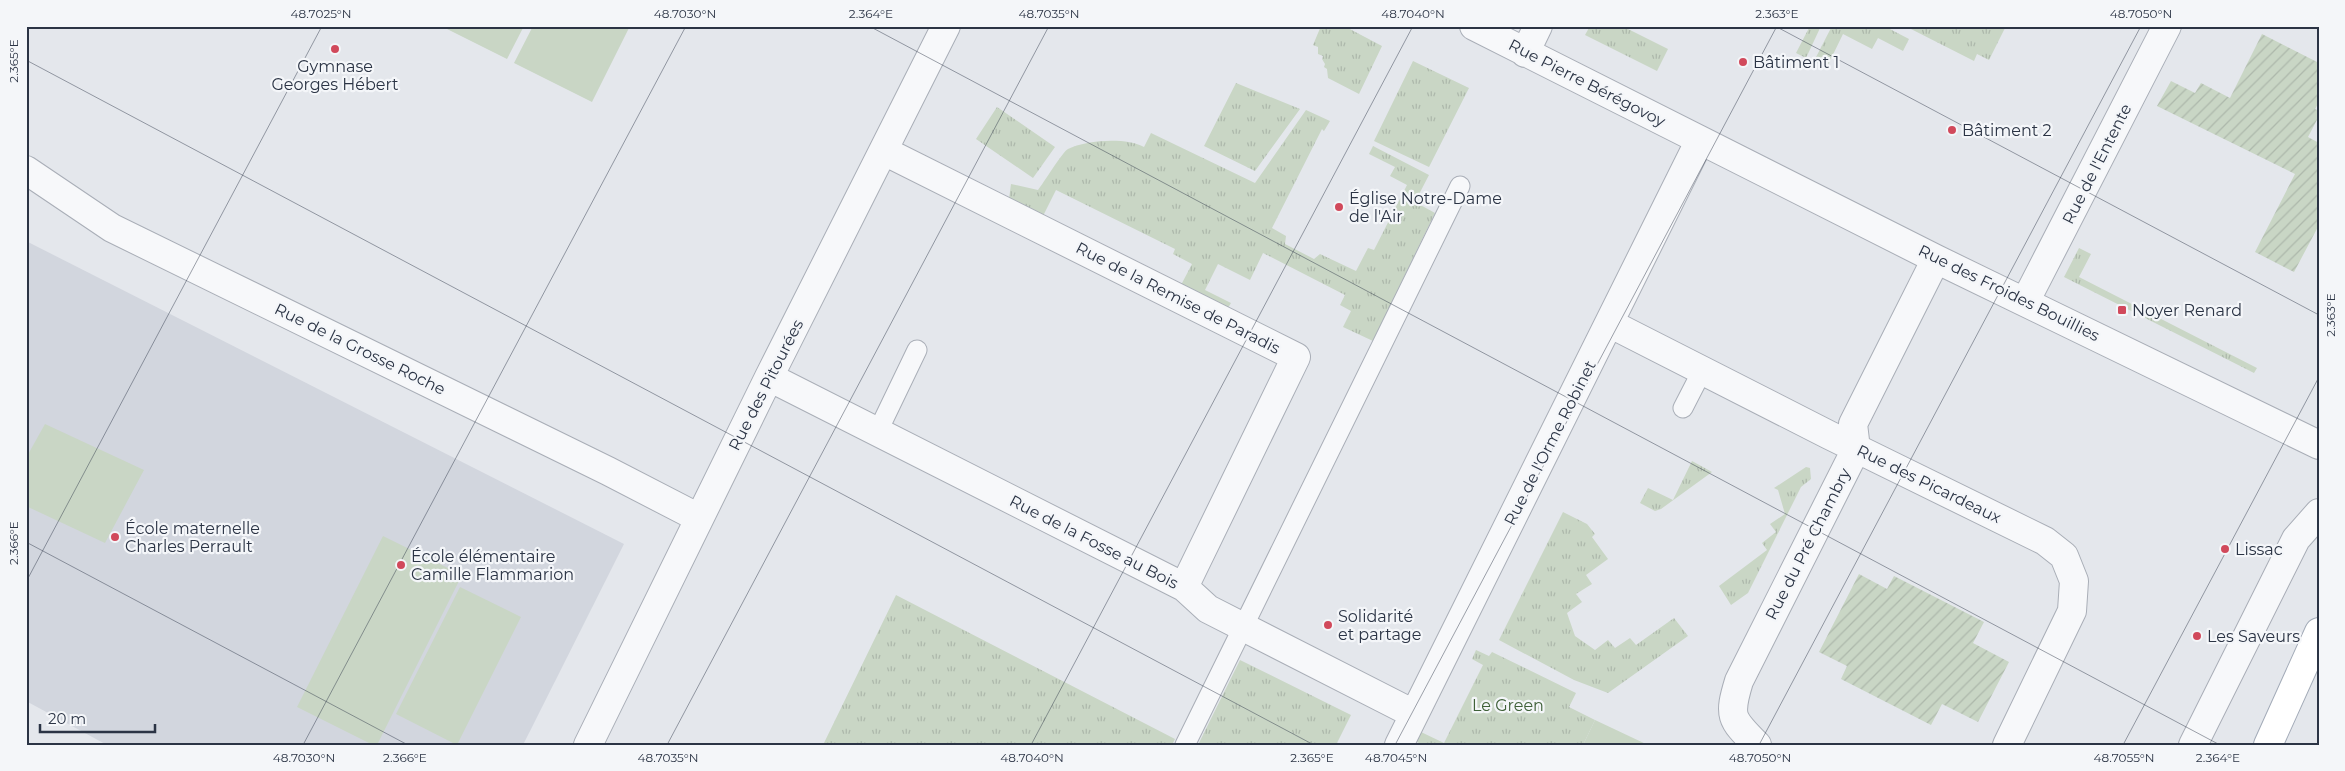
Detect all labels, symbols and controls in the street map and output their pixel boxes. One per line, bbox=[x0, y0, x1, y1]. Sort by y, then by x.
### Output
text: 48.7025°N bbox=[290, 6, 352, 21]
text: 48.7030°N bbox=[654, 6, 716, 21]
text: 2.364°E bbox=[849, 6, 893, 21]
text: 48.7035°N bbox=[1019, 6, 1079, 21]
text: 48.7040°N bbox=[1381, 6, 1445, 21]
text: 2.363°E bbox=[1755, 6, 1799, 21]
text: 48.7050°N bbox=[2110, 6, 2172, 21]
street label: Rue Pierre Bérégovoy bbox=[1505, 35, 1669, 131]
text: 2.365°E bbox=[6, 39, 21, 83]
marker: Gymnase Georges Hébert bbox=[329, 43, 341, 55]
place label: Bâtiment 1 bbox=[1753, 53, 1839, 72]
marker: Bâtiment 1 bbox=[1737, 56, 1749, 68]
place label: Gymnase Georges Hébert bbox=[271, 57, 399, 94]
street label: Rue de l'Entente bbox=[2058, 101, 2136, 227]
place label: Bâtiment 2 bbox=[1962, 121, 2052, 140]
marker: Bâtiment 2 bbox=[1946, 124, 1958, 136]
place label: Église Notre-Dame de l'Air bbox=[1349, 189, 1502, 226]
marker: Église Notre-Dame de l'Air bbox=[1333, 201, 1345, 213]
street label: Rue de la Remise de Paradis bbox=[1073, 238, 1283, 358]
street label: Rue des Froides Bouillies bbox=[1915, 241, 2103, 345]
text: 2.363°E bbox=[2323, 293, 2338, 337]
street label: Rue de la Grosse Roche bbox=[271, 299, 449, 399]
place label: Noyer Renard bbox=[2132, 301, 2242, 320]
marker: Noyer Renard bbox=[2116, 304, 2128, 316]
street label: Rue des Pitourées bbox=[725, 316, 807, 454]
street label: Rue de l'Orme Robinet bbox=[1500, 357, 1600, 529]
street label: Rue des Picardeaux bbox=[1854, 441, 2005, 527]
street label: Rue du Pré Chambry bbox=[1761, 465, 1855, 623]
street label: Rue de la Fosse au Bois bbox=[1006, 491, 1182, 593]
place label: École maternelle Charles Perrault bbox=[125, 519, 260, 556]
text: 2.366°E bbox=[6, 521, 21, 565]
marker: École maternelle Charles Perrault bbox=[109, 531, 121, 543]
place label: Lissac bbox=[2235, 540, 2283, 559]
marker: Lissac bbox=[2219, 543, 2231, 555]
place label: École élémentaire Camille Flammarion bbox=[411, 547, 574, 584]
marker: École élémentaire Camille Flammarion bbox=[395, 559, 407, 571]
place label: Solidarité et partage bbox=[1338, 607, 1421, 644]
marker: Solidarité et partage bbox=[1322, 619, 1334, 631]
place label: Les Saveurs bbox=[2207, 627, 2300, 646]
marker: Les Saveurs bbox=[2191, 630, 2203, 642]
park label: Le Green bbox=[1472, 696, 1544, 715]
scale bar bbox=[40, 701, 155, 733]
text: 20 m bbox=[48, 709, 86, 728]
text: 48.7030°N bbox=[273, 750, 335, 765]
text: 2.366°E bbox=[383, 750, 427, 765]
text: 48.7035°N bbox=[638, 750, 698, 765]
text: 48.7040°N bbox=[1000, 750, 1064, 765]
text: 2.365°E bbox=[1290, 750, 1334, 765]
text: 48.7045°N bbox=[1365, 750, 1427, 765]
text: 48.7050°N bbox=[1729, 750, 1791, 765]
text: 48.7055°N bbox=[2093, 750, 2155, 765]
text: 2.364°E bbox=[2196, 750, 2240, 765]

